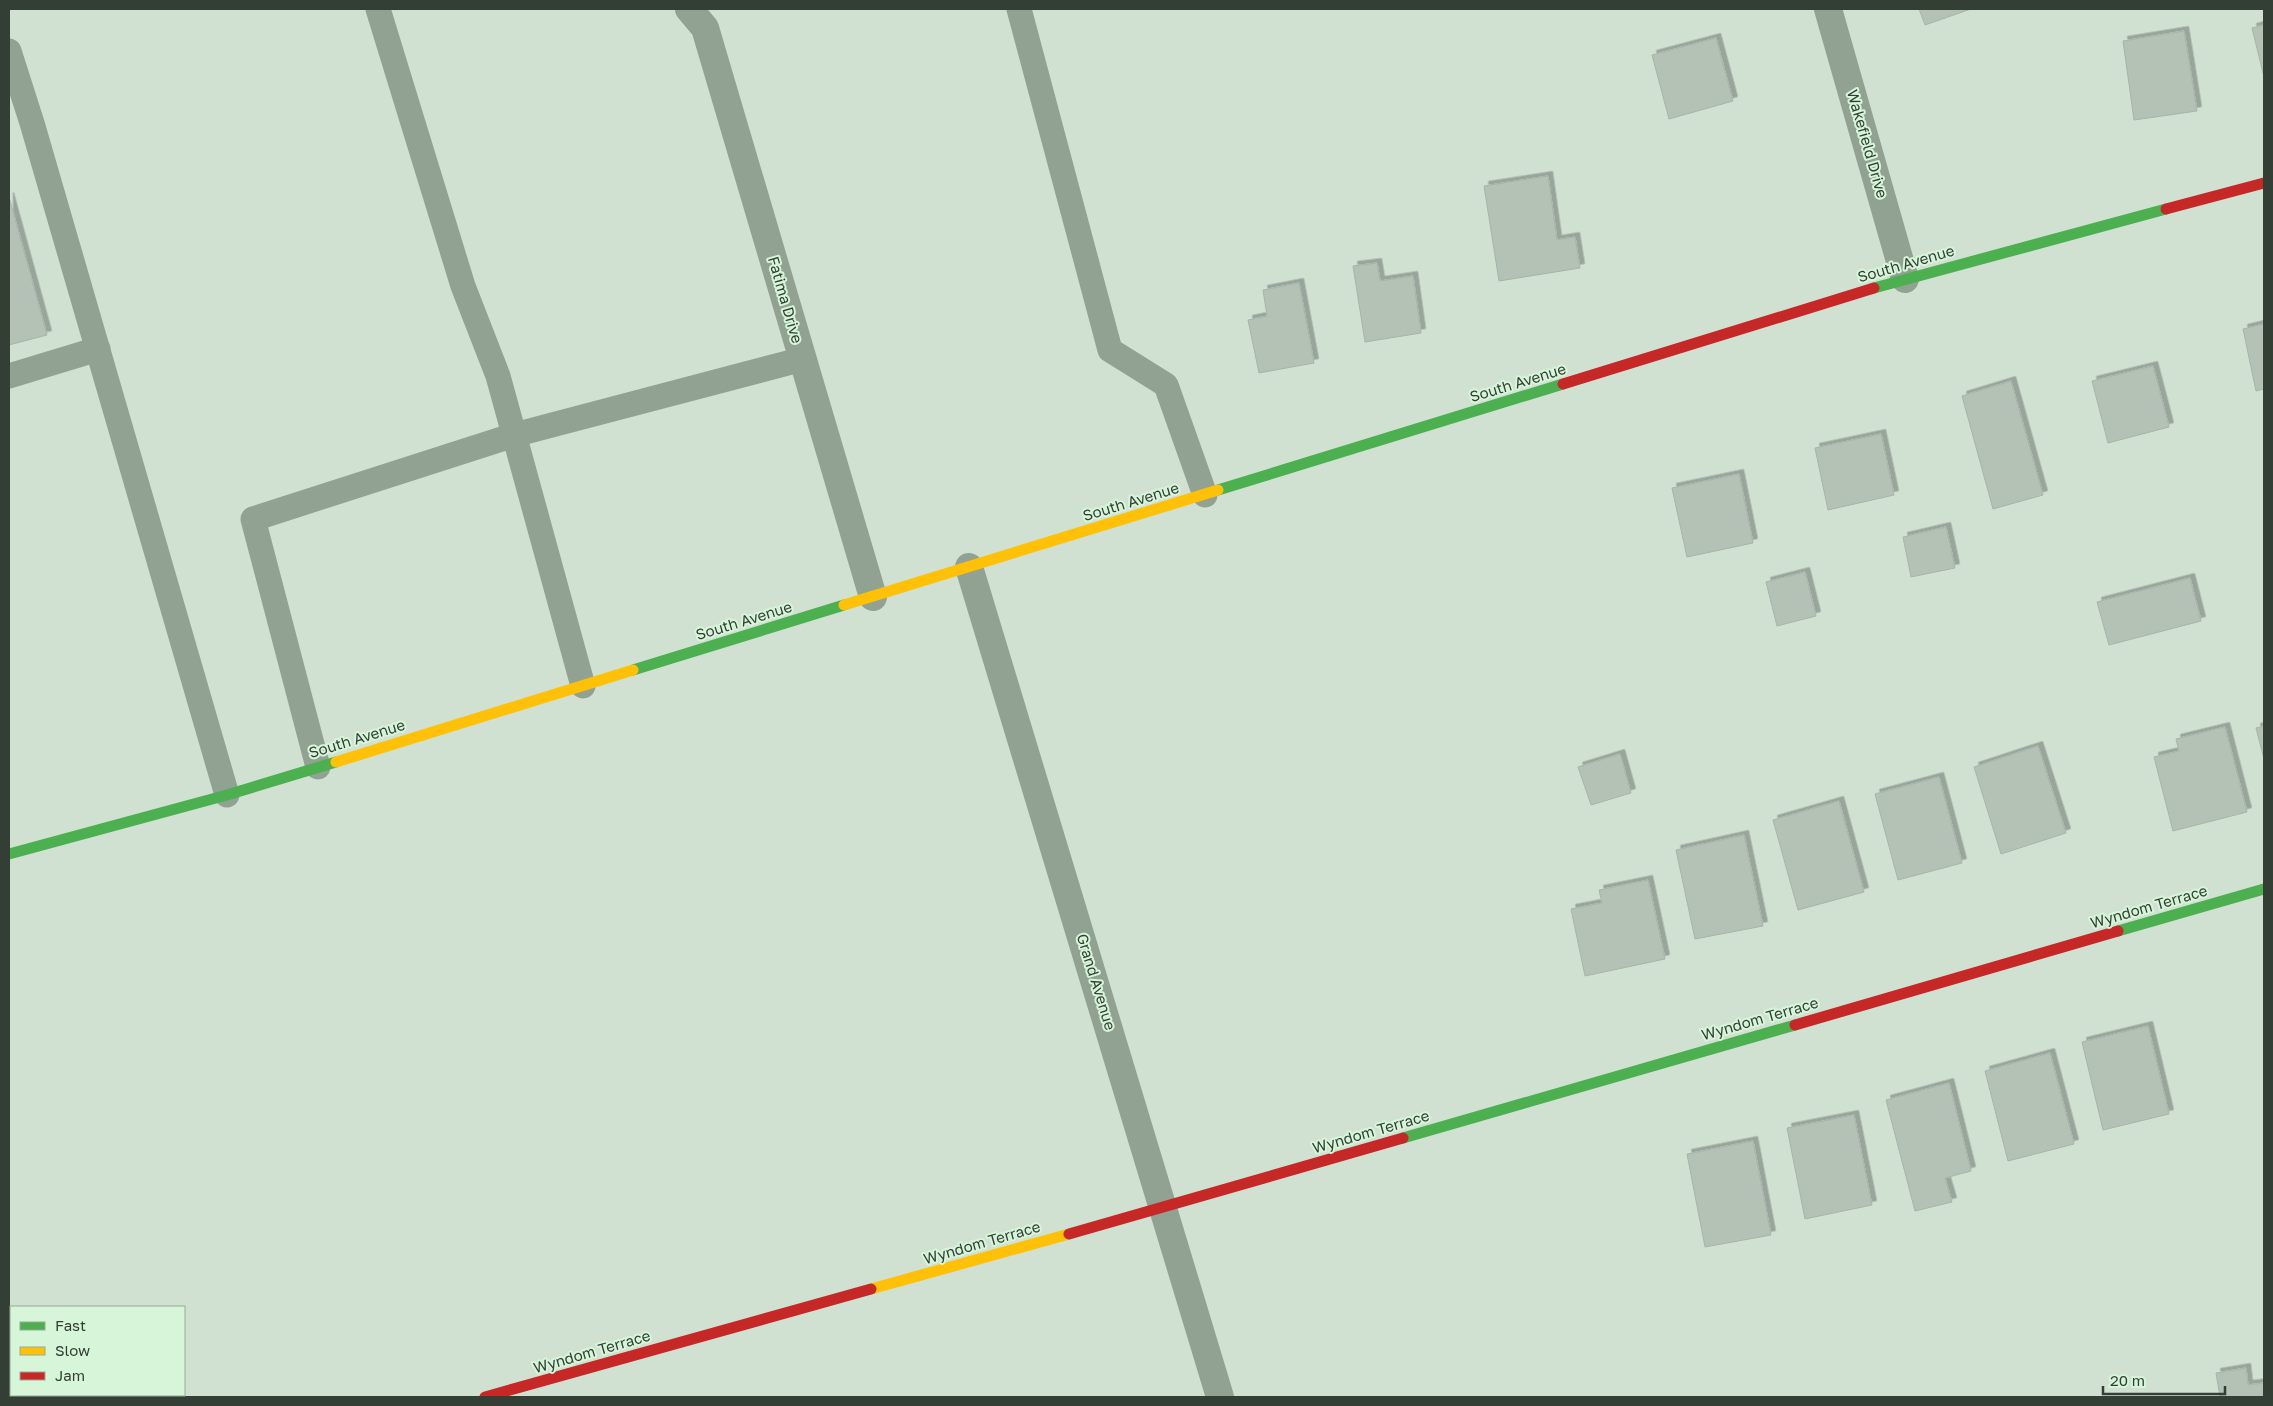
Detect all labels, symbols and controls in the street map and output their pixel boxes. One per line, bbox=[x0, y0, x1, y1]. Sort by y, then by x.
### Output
street label: Wakefield Drive bbox=[1844, 87, 1892, 200]
street label: South Avenue bbox=[1855, 241, 1956, 285]
street label: Fatima Drive bbox=[765, 254, 807, 346]
street label: South Avenue bbox=[1467, 359, 1568, 405]
street label: South Avenue bbox=[1080, 478, 1181, 524]
street label: South Avenue bbox=[693, 597, 794, 643]
street label: South Avenue bbox=[306, 715, 407, 761]
street label: Wyndom Terrace bbox=[2088, 881, 2210, 931]
street label: Grand Avenue bbox=[1074, 931, 1120, 1032]
street label: Wyndom Terrace bbox=[1699, 993, 1821, 1043]
street label: Wyndom Terrace bbox=[1310, 1106, 1432, 1156]
street label: Wyndom Terrace bbox=[921, 1217, 1043, 1267]
legend bbox=[10, 1306, 185, 1396]
text: Fast bbox=[55, 1316, 86, 1334]
street label: Wyndom Terrace bbox=[531, 1326, 653, 1376]
text: Slow bbox=[55, 1341, 90, 1359]
scale bar bbox=[2103, 1364, 2226, 1396]
text: Jam bbox=[55, 1366, 85, 1384]
text: 20 m bbox=[2110, 1371, 2145, 1389]

